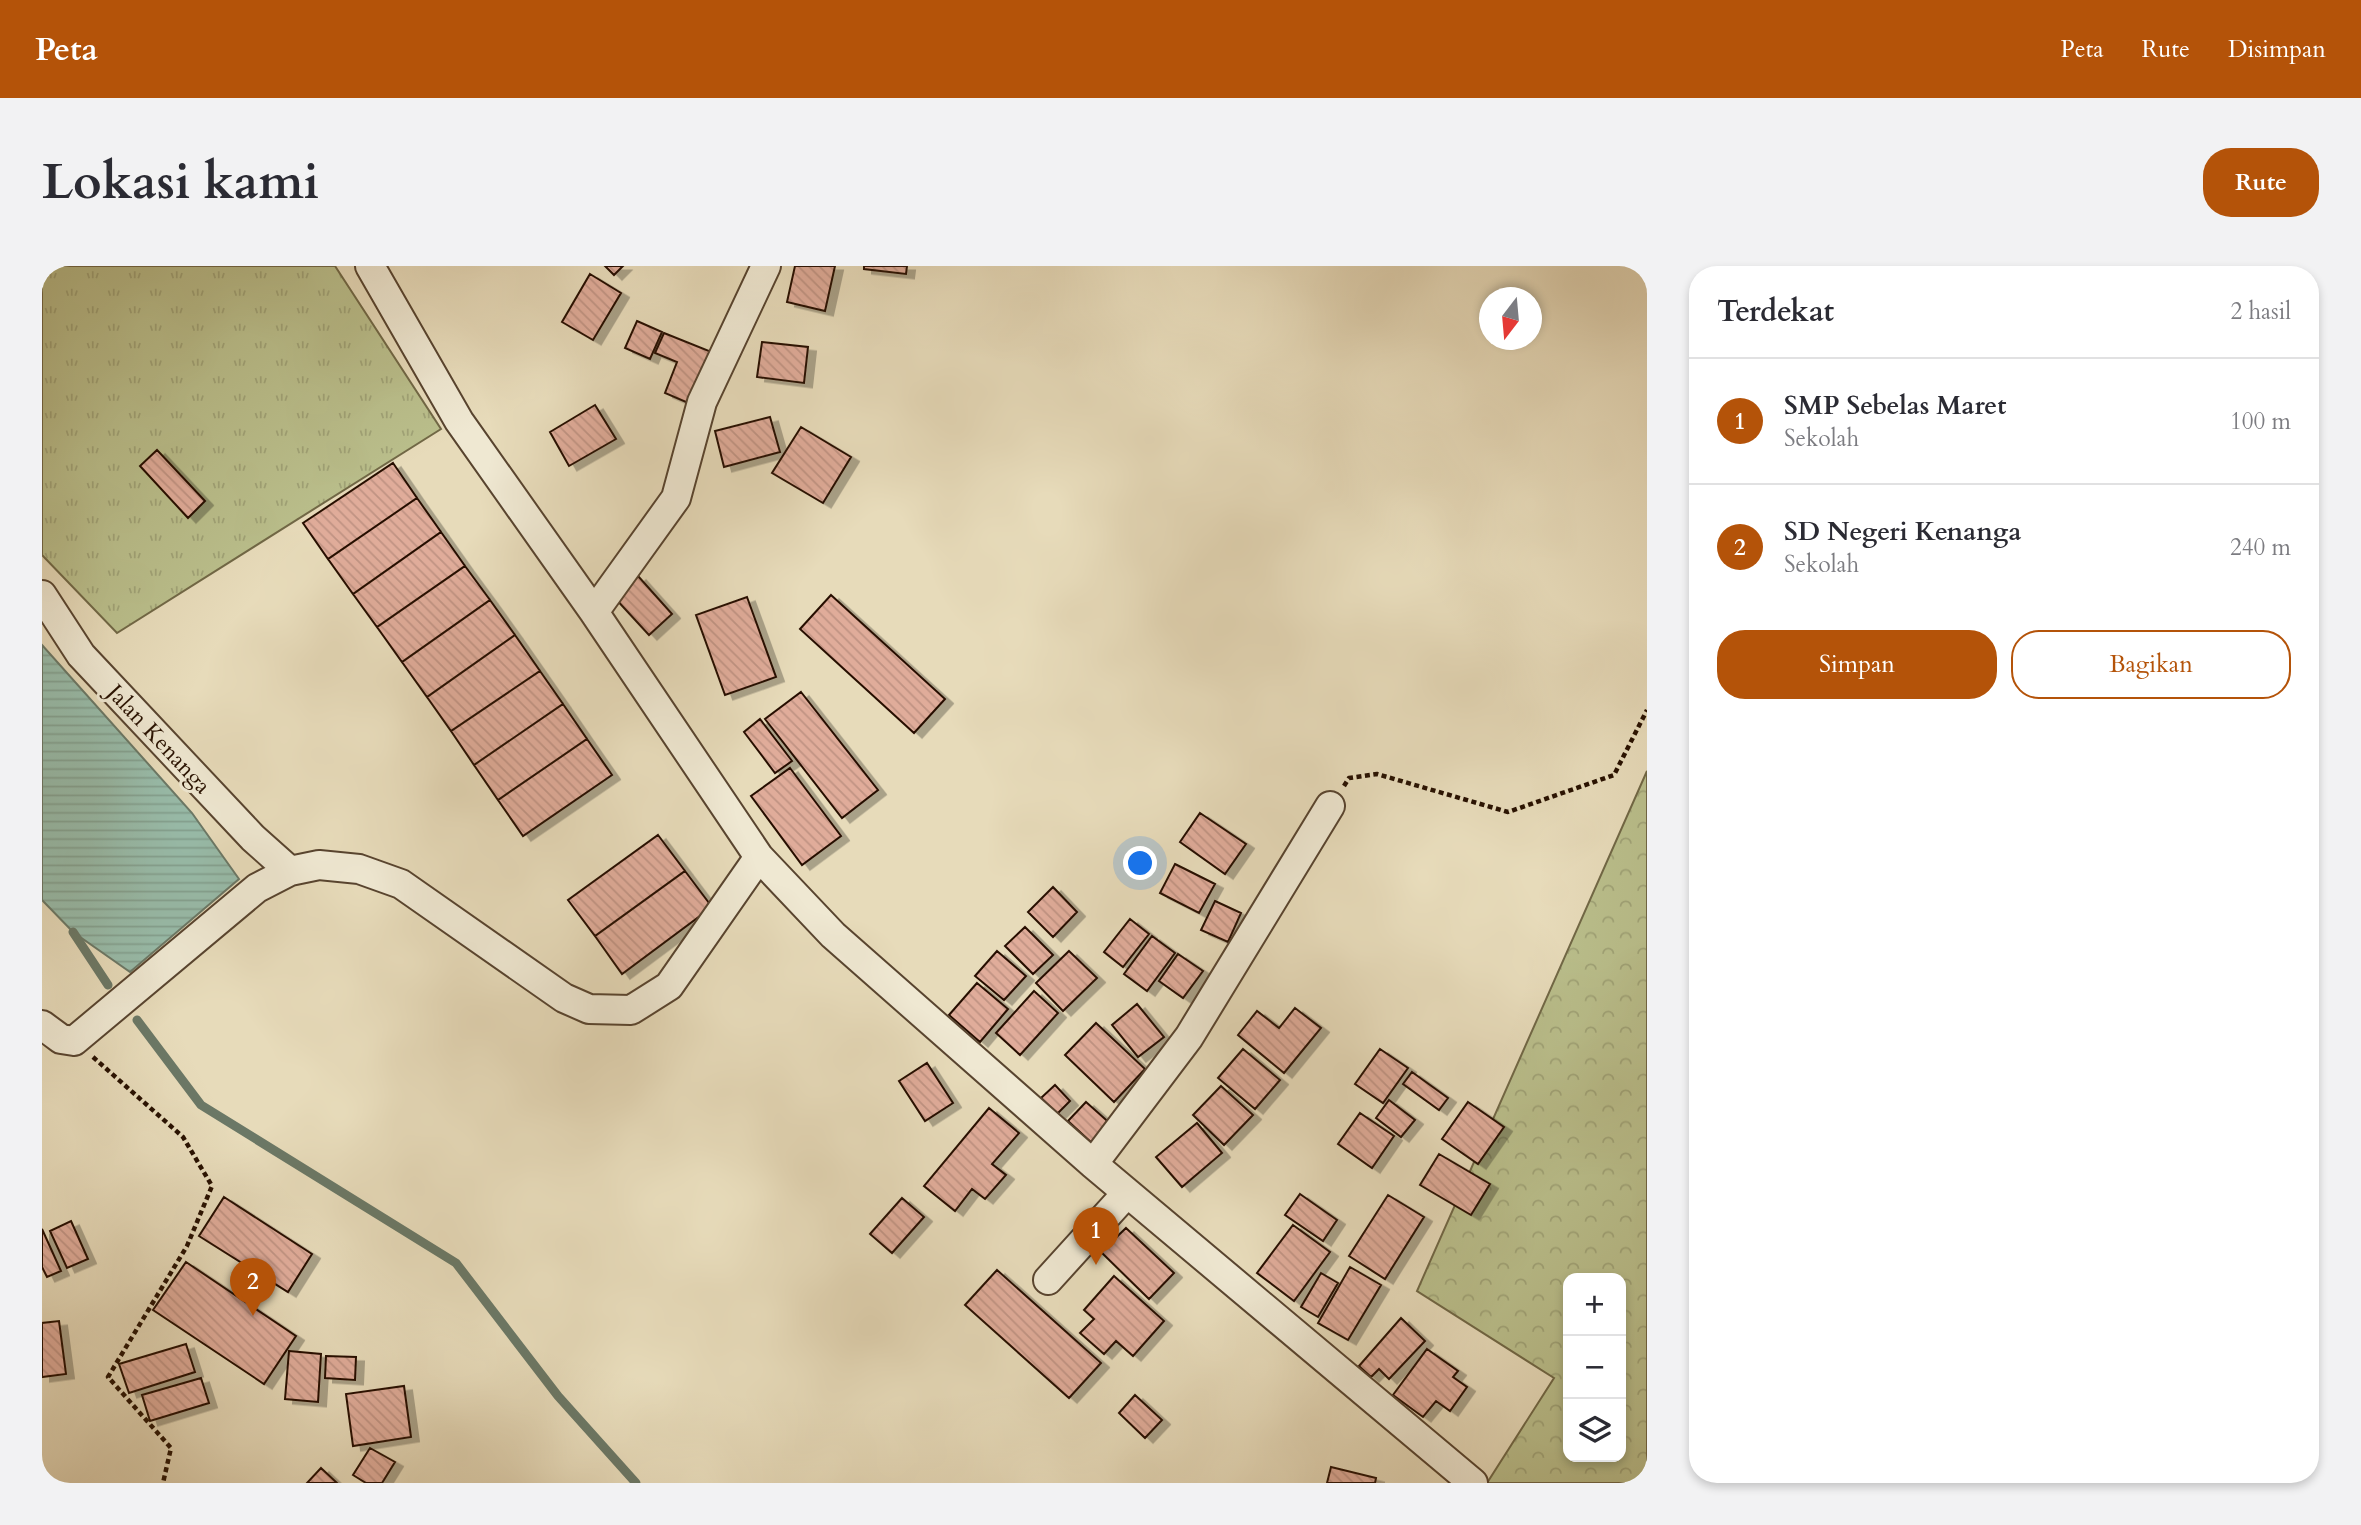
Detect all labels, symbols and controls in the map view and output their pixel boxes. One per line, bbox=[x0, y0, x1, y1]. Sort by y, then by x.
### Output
text: Peta bbox=[35, 27, 98, 72]
text: Peta bbox=[2061, 33, 2104, 66]
text: Rute bbox=[2142, 33, 2190, 66]
text: Disimpan bbox=[2228, 33, 2326, 66]
button: Rute bbox=[2203, 148, 2319, 217]
text: Lokasi kami bbox=[42, 149, 319, 216]
north arrow bbox=[1479, 287, 1542, 350]
text: Terdekat bbox=[1717, 291, 1834, 332]
text: 2 hasil bbox=[2230, 296, 2291, 327]
text: SMP Sebelas Maret bbox=[1784, 388, 2006, 423]
text: 1 bbox=[1734, 406, 1746, 437]
text: 100 m bbox=[2230, 406, 2291, 437]
text: Sekolah bbox=[1784, 423, 1859, 454]
text: SD Negeri Kenanga bbox=[1784, 514, 2021, 549]
text: 2 bbox=[1734, 532, 1746, 563]
text: 240 m bbox=[2230, 532, 2291, 563]
text: Sekolah bbox=[1784, 549, 1859, 580]
button: Simpan bbox=[1717, 630, 1997, 699]
button: Bagikan bbox=[2011, 630, 2291, 699]
street label: Jalan Kenanga bbox=[98, 675, 218, 801]
your location bbox=[1123, 846, 1157, 880]
pin: 1 bbox=[1073, 1207, 1119, 1265]
pin: 2 bbox=[230, 1258, 276, 1316]
map controls bbox=[1563, 1273, 1626, 1462]
button: + bbox=[1563, 1273, 1626, 1336]
button: − bbox=[1563, 1336, 1626, 1399]
button: layers bbox=[1563, 1399, 1626, 1462]

